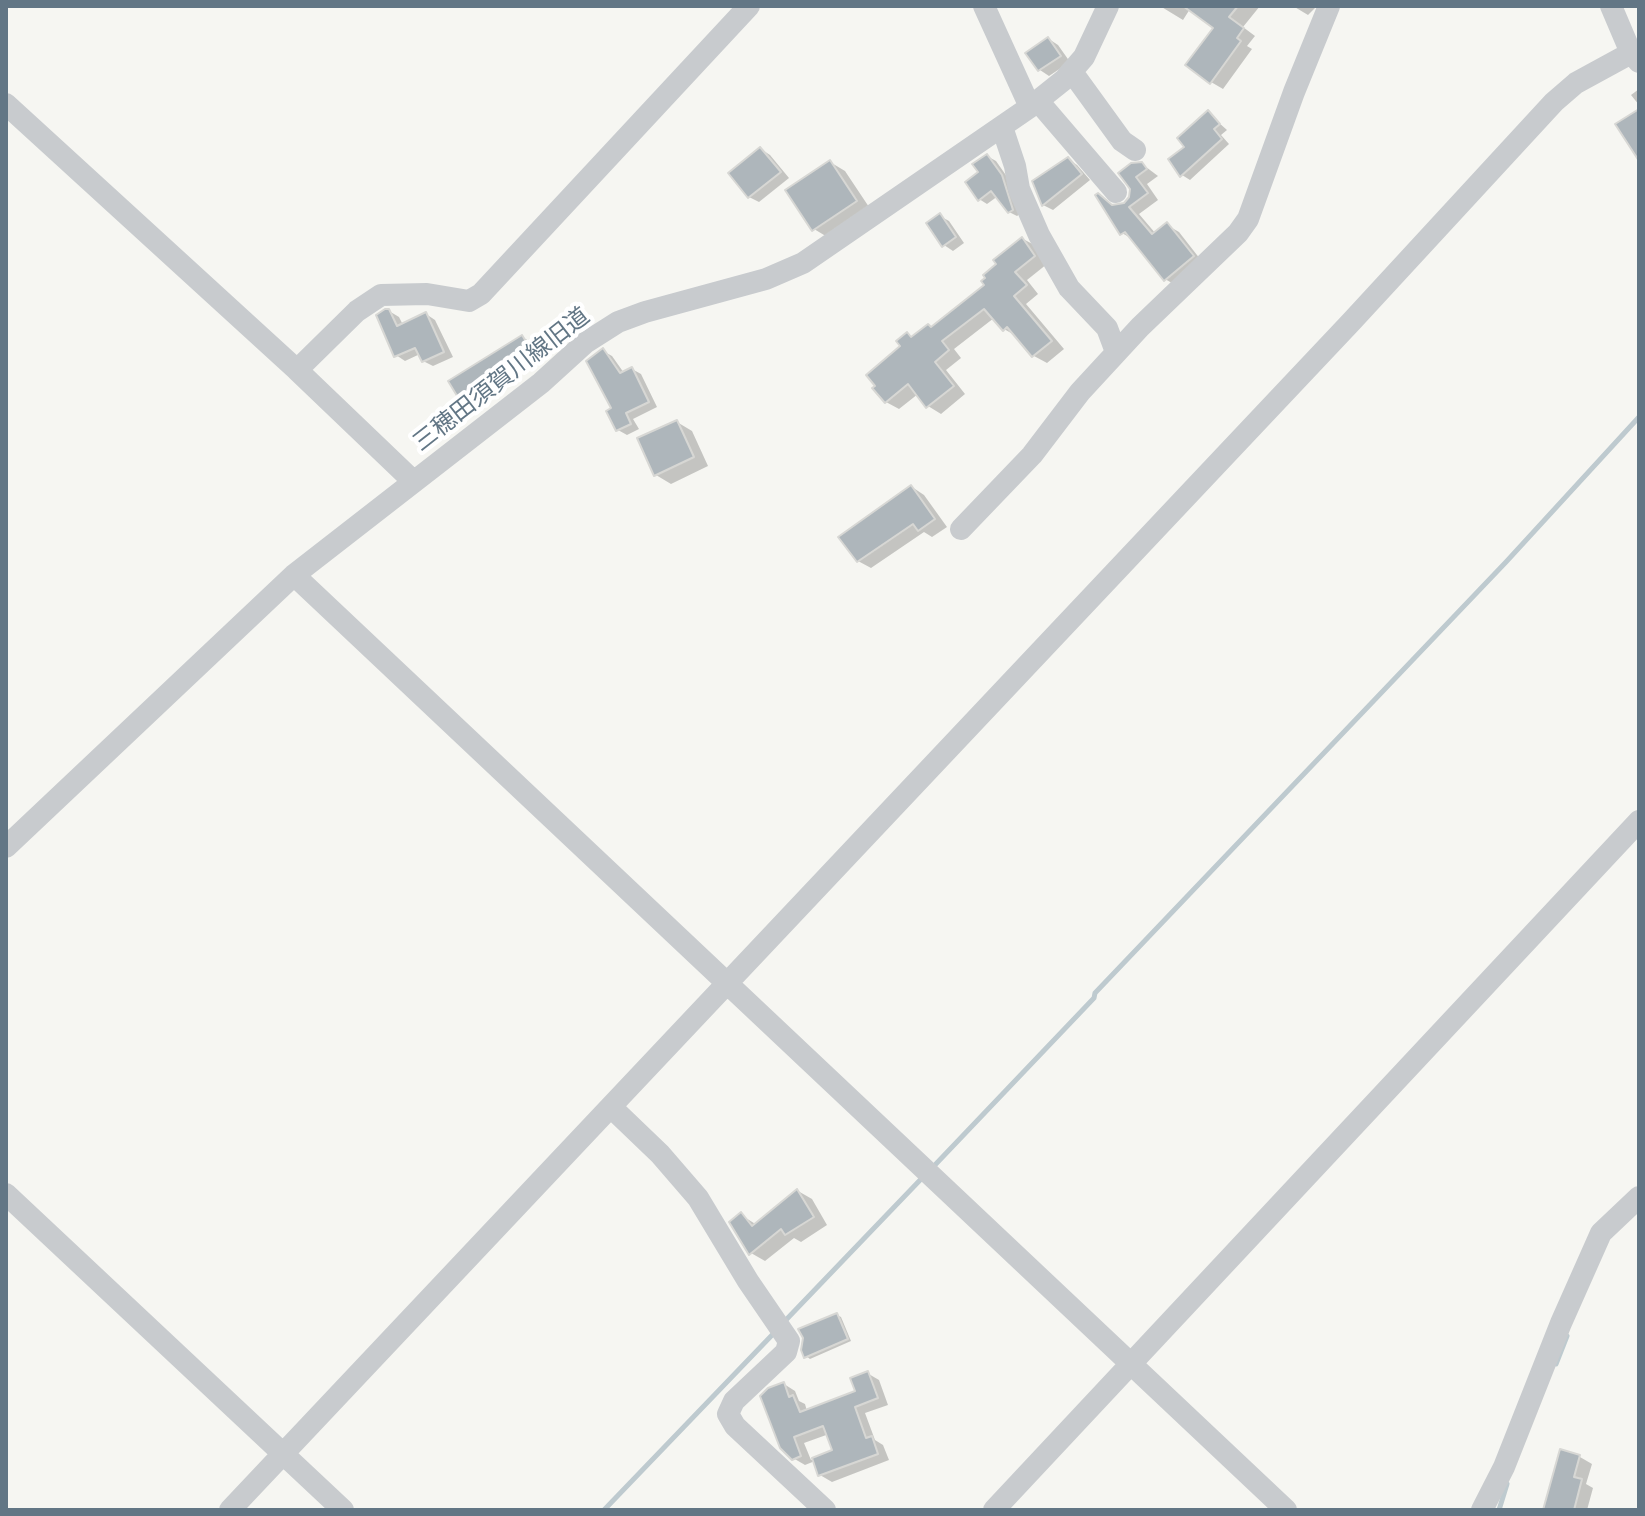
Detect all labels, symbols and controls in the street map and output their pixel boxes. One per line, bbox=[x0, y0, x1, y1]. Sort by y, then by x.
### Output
street label: 三穂田須賀川線旧道 bbox=[407, 301, 595, 457]

